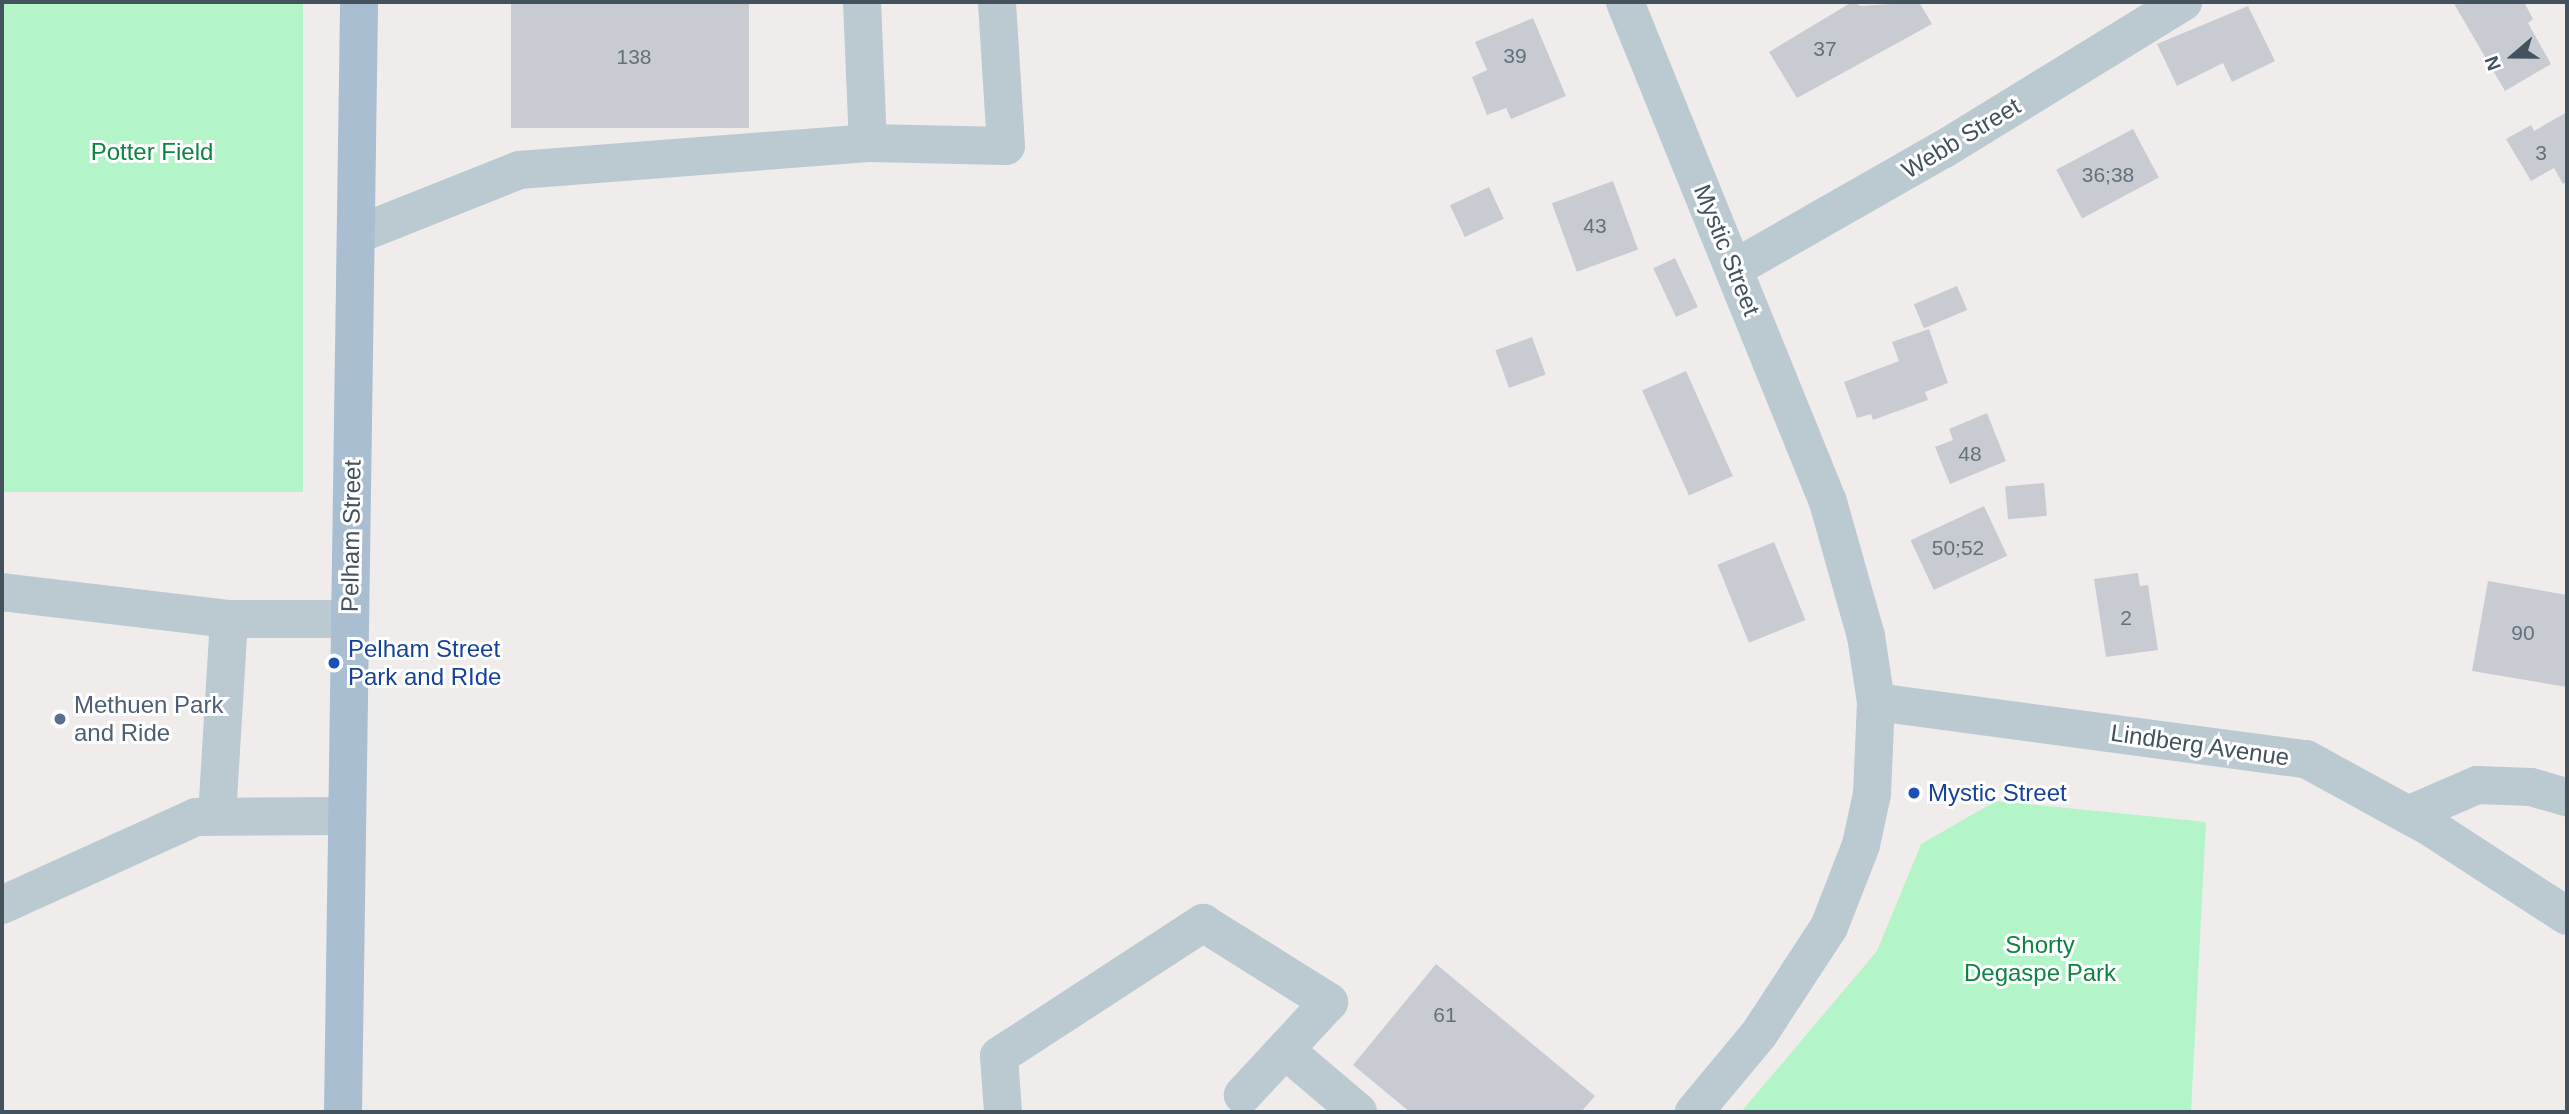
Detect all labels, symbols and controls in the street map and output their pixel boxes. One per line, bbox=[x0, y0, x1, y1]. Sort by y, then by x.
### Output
north arrow bbox=[2478, 21, 2548, 91]
house number: 37 bbox=[1813, 36, 1837, 62]
house number: 39 bbox=[1503, 43, 1527, 69]
house number: 138 bbox=[616, 44, 652, 70]
text: N bbox=[2481, 53, 2505, 73]
street label: Webb Street bbox=[1897, 91, 2025, 185]
park label: Potter Field bbox=[91, 138, 213, 166]
house number: 3 bbox=[2535, 140, 2547, 166]
house number: 36;38 bbox=[2082, 162, 2134, 188]
street label: Mystic Street bbox=[1688, 180, 1766, 320]
house number: 43 bbox=[1583, 213, 1607, 239]
house number: 48 bbox=[1958, 441, 1982, 467]
street label: Pelham Street bbox=[335, 460, 367, 612]
house number: 50;52 bbox=[1932, 535, 1984, 561]
house number: 2 bbox=[2120, 605, 2132, 631]
house number: 90 bbox=[2511, 620, 2535, 646]
place label: Pelham Street Park and RIde bbox=[348, 635, 501, 691]
marker: Pelham Street Park and RIde bbox=[326, 655, 342, 671]
place label: Methuen Park and Ride bbox=[74, 691, 223, 747]
marker: Methuen Park and Ride bbox=[52, 711, 68, 727]
street label: Lindberg Avenue bbox=[2108, 718, 2292, 772]
place label: Mystic Street bbox=[1928, 779, 2067, 807]
marker: Mystic Street bbox=[1906, 785, 1922, 801]
park label: Shorty Degaspe Park bbox=[1964, 931, 2116, 987]
house number: 61 bbox=[1433, 1002, 1457, 1028]

